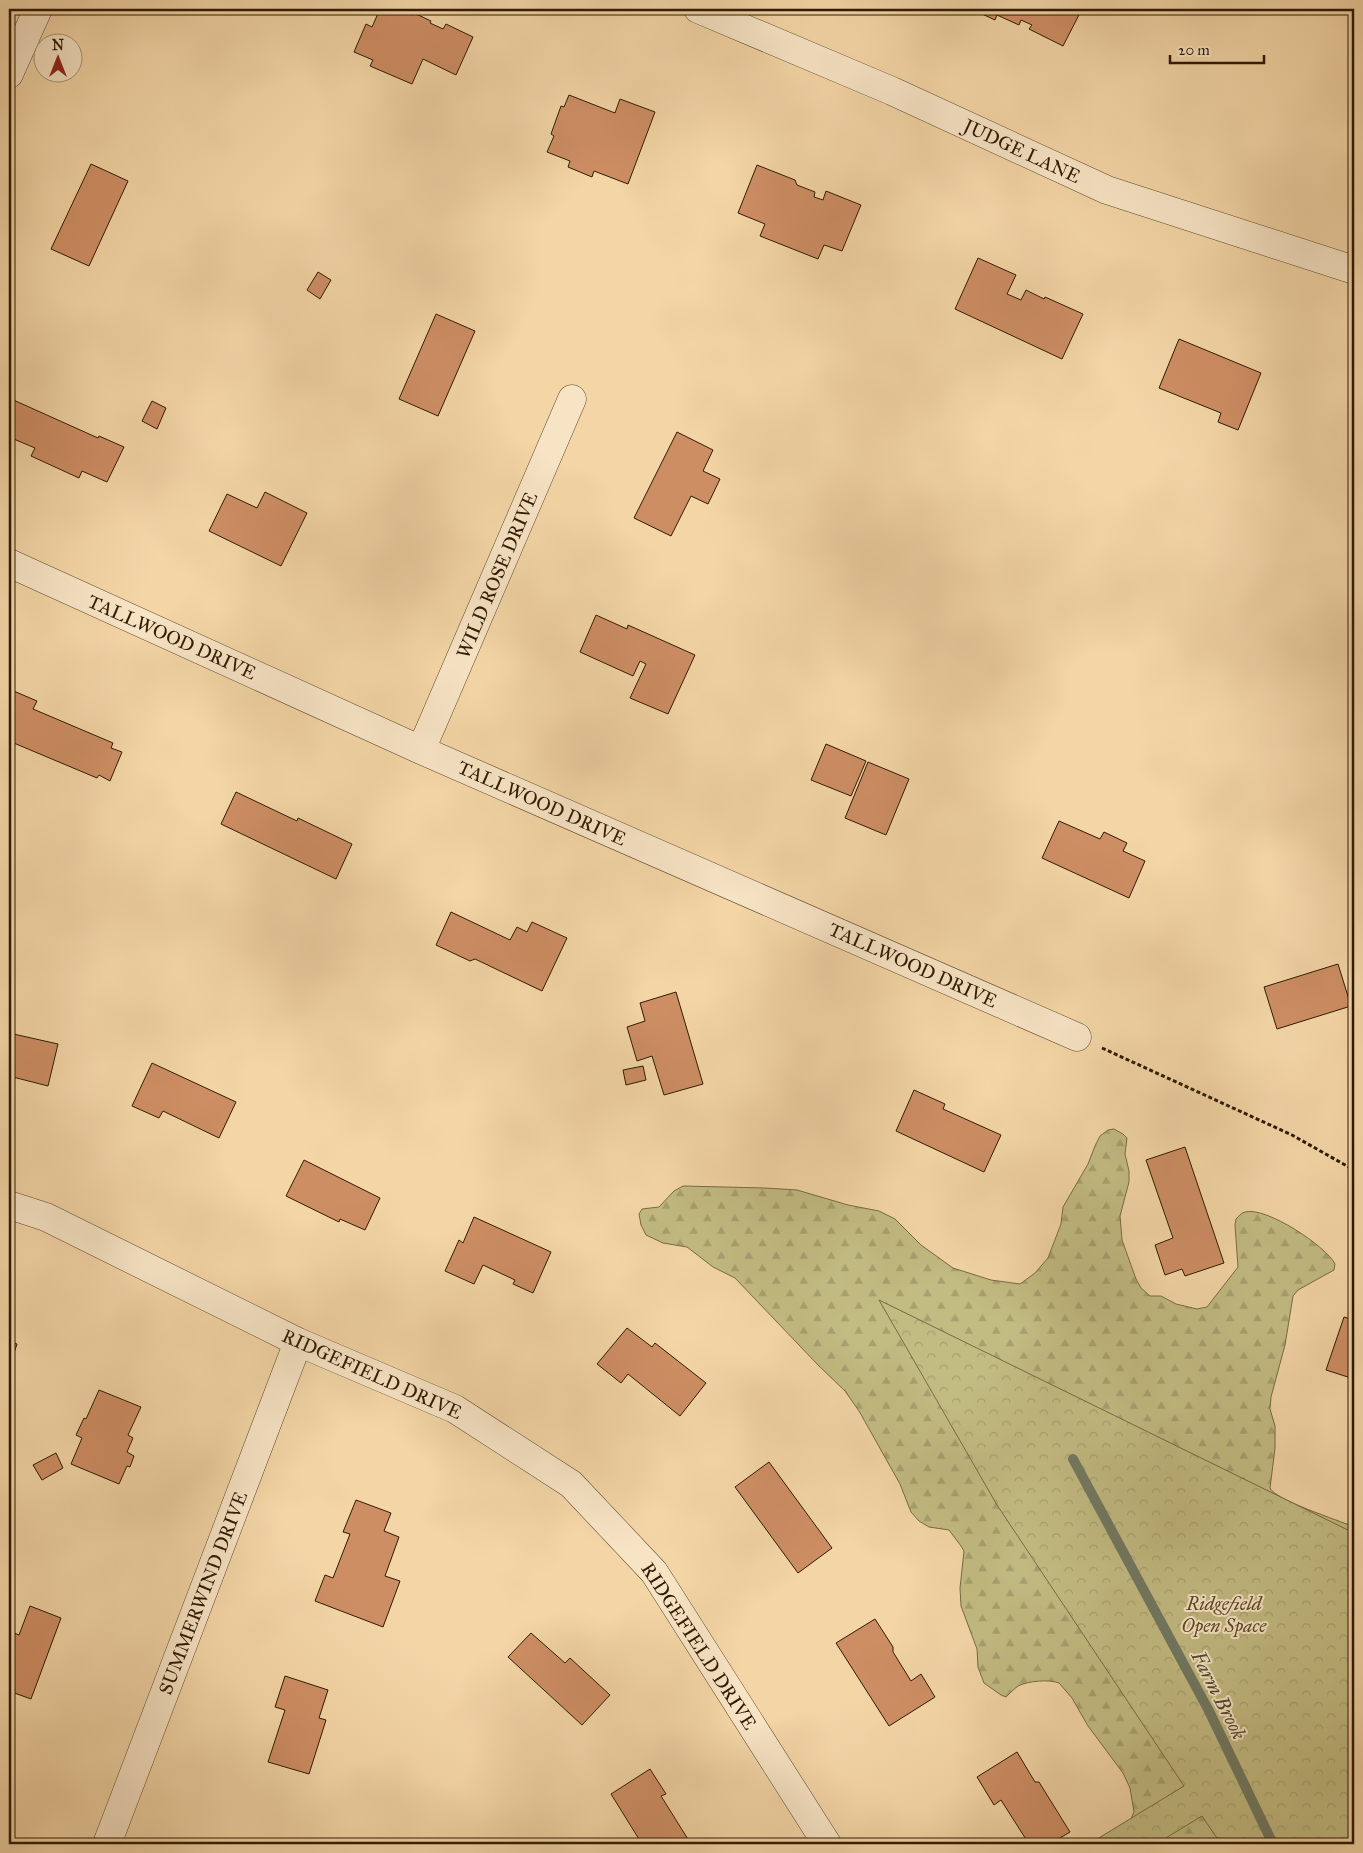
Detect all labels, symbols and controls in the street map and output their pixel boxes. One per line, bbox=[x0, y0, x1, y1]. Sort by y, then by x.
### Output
north arrow bbox=[32, 32, 82, 82]
scale bar bbox=[1170, 32, 1264, 64]
text: N bbox=[52, 37, 64, 54]
text: 20 m bbox=[1178, 41, 1210, 59]
street label: JUDGE LANE bbox=[958, 113, 1084, 189]
street label: WILD ROSE DRIVE bbox=[452, 488, 543, 662]
street label: TALLWOOD DRIVE bbox=[84, 590, 260, 685]
street label: TALLWOOD DRIVE bbox=[454, 756, 630, 851]
street label: TALLWOOD DRIVE bbox=[825, 918, 1001, 1013]
street label: RIDGEFIELD DRIVE bbox=[279, 1324, 466, 1424]
street label: SUMMERWIND DRIVE bbox=[154, 1488, 253, 1698]
street label: RIDGEFIELD DRIVE bbox=[636, 1558, 762, 1734]
park label: Ridgefield Open Space bbox=[1182, 1592, 1267, 1638]
water label: Farm Brook bbox=[1186, 1646, 1252, 1743]

